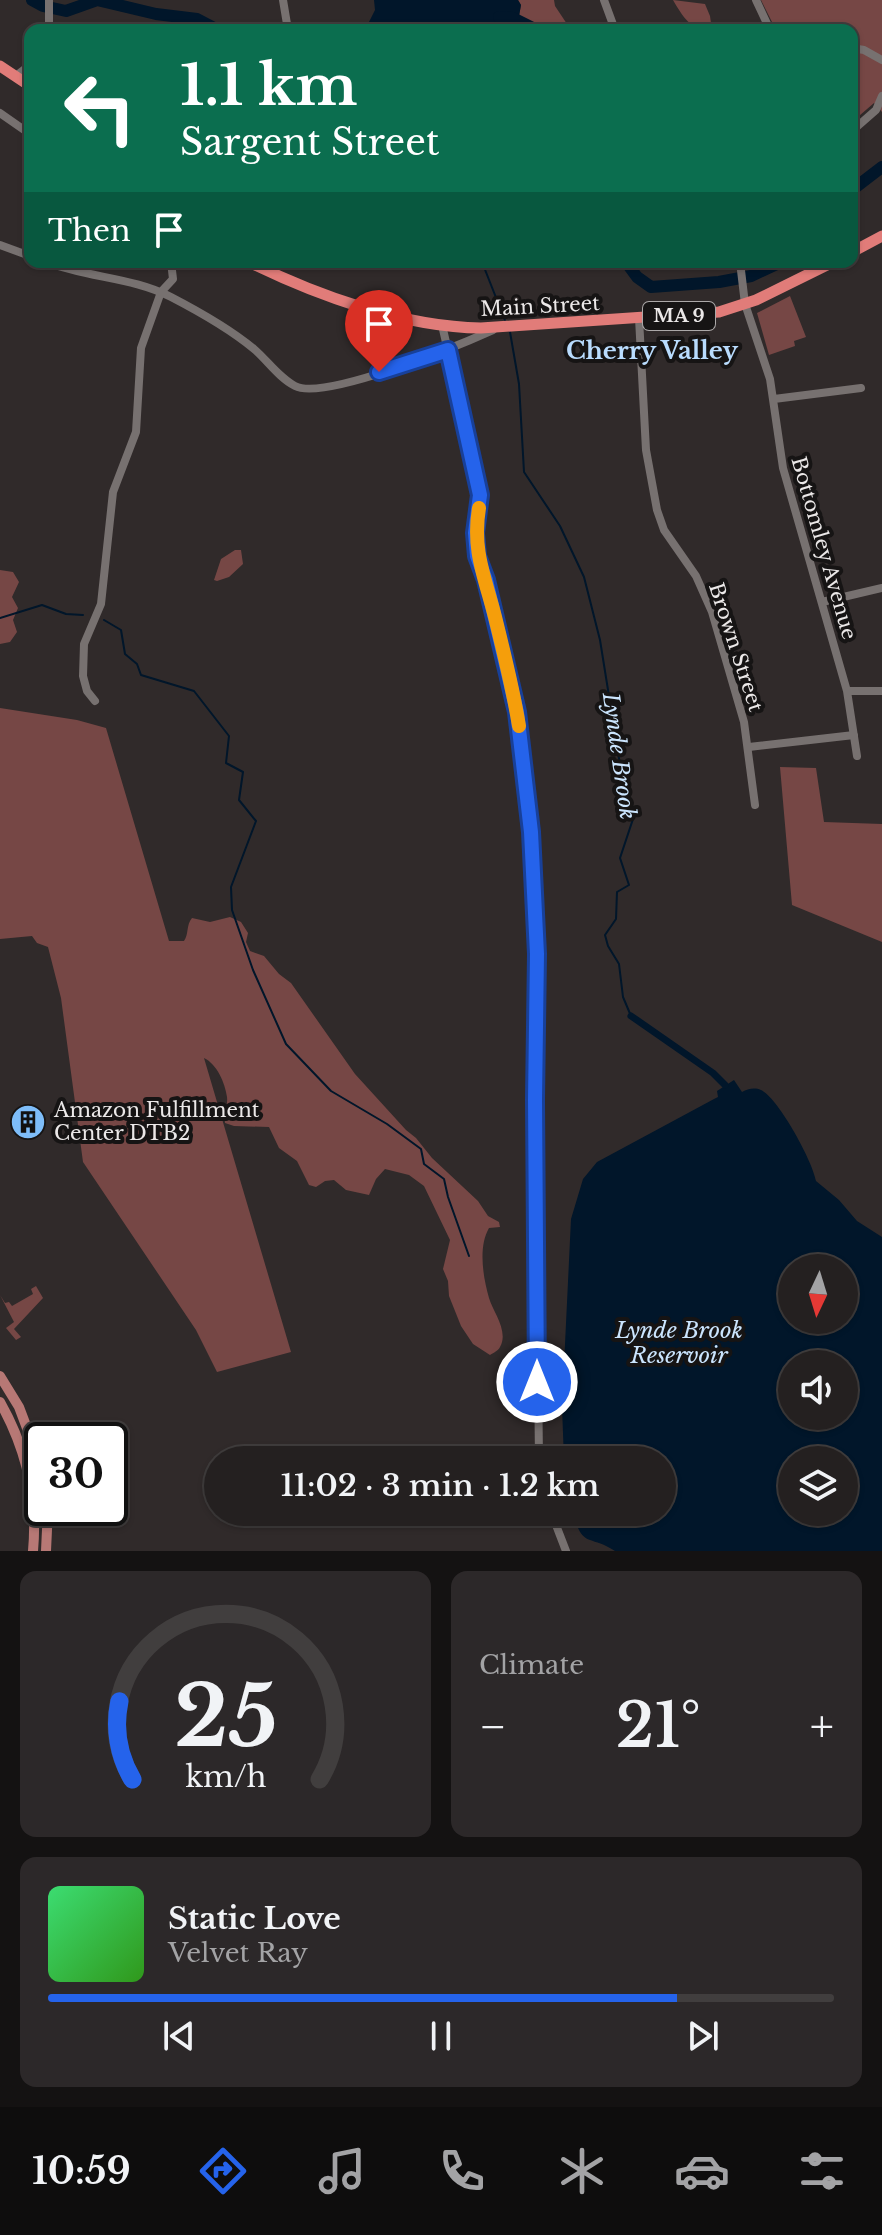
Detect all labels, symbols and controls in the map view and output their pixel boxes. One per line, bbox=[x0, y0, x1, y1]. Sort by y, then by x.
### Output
text: 1.1 km bbox=[180, 51, 357, 120]
icon: left bbox=[48, 56, 152, 160]
text: Sargent Street bbox=[180, 120, 439, 165]
icon: arrive bbox=[147, 208, 191, 252]
text: Then bbox=[48, 212, 131, 249]
pin bbox=[345, 290, 413, 372]
street label: Main Street bbox=[480, 291, 601, 321]
icon: arrive bbox=[357, 302, 401, 346]
road number: MA 9 bbox=[643, 302, 715, 330]
district label: Cherry Valley bbox=[566, 336, 739, 365]
street label: Bottomley Avenue bbox=[786, 454, 862, 642]
street label: Brown Street bbox=[704, 580, 768, 715]
water label: Lynde Brook bbox=[597, 690, 641, 821]
place label: Amazon Fulfillment Center DTB2 bbox=[53, 1098, 260, 1145]
building icon: Amazon Fulfillment Center DTB2 bbox=[9, 1103, 47, 1141]
north arrow bbox=[778, 1254, 858, 1334]
map controls bbox=[778, 1254, 858, 1526]
water label: Lynde Brook Reservoir bbox=[614, 1317, 743, 1369]
position arrow bbox=[495, 1340, 579, 1424]
button: sound bbox=[778, 1350, 858, 1430]
speed limit sign: 30 bbox=[24, 1422, 128, 1526]
button: layers bbox=[778, 1446, 858, 1526]
text: 11:02 · 3 min · 1.2 km bbox=[281, 1467, 599, 1504]
text: Climate bbox=[479, 1649, 584, 1681]
text: 25 bbox=[174, 1665, 277, 1768]
text: 21° bbox=[616, 1689, 701, 1763]
text: − bbox=[479, 1699, 507, 1754]
text: + bbox=[810, 1699, 834, 1754]
text: km/h bbox=[185, 1759, 266, 1795]
text: Static Love bbox=[168, 1900, 341, 1937]
text: Velvet Ray bbox=[168, 1937, 308, 1969]
icon: previous bbox=[157, 2014, 201, 2058]
icon: pause bbox=[419, 2014, 463, 2058]
icon: next bbox=[681, 2014, 725, 2058]
icon: directions bbox=[195, 2143, 251, 2199]
icon: music bbox=[314, 2143, 370, 2199]
icon: phone bbox=[434, 2143, 490, 2199]
icon: climate bbox=[554, 2143, 610, 2199]
icon: car bbox=[674, 2143, 730, 2199]
icon: filters bbox=[794, 2143, 850, 2199]
text: 10:59 bbox=[32, 2149, 131, 2194]

